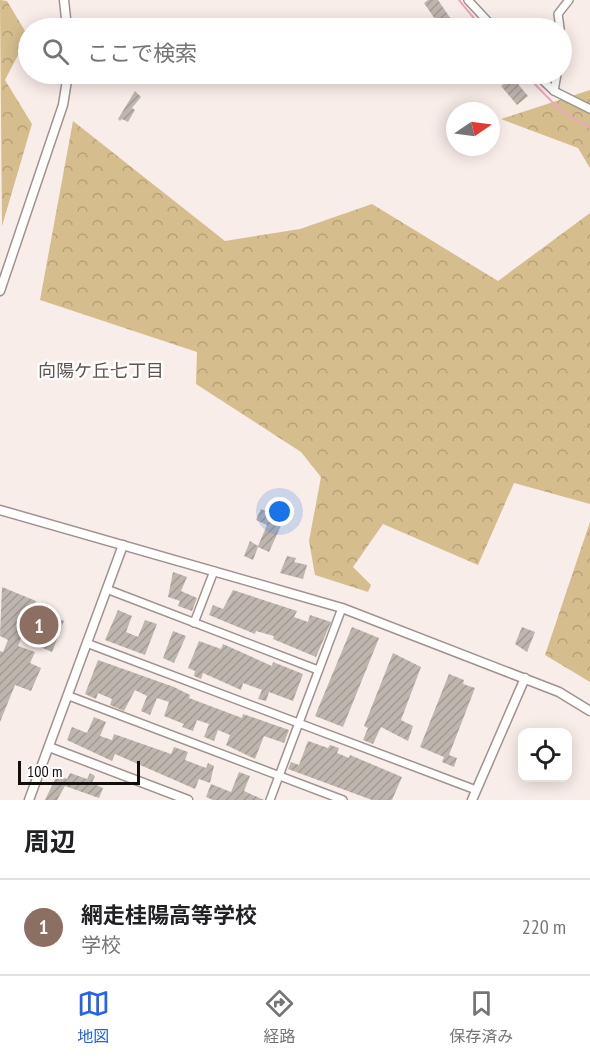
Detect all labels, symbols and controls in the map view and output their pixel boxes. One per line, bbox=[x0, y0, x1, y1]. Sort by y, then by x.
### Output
search box bbox=[18, 18, 572, 84]
icon: search bbox=[39, 35, 72, 68]
text: ここで検索 bbox=[87, 39, 197, 67]
north arrow bbox=[446, 102, 500, 156]
district label: 向陽ケ丘七丁目 bbox=[38, 359, 164, 382]
your location bbox=[265, 497, 294, 526]
pin: 1 bbox=[20, 602, 58, 648]
map controls bbox=[518, 728, 572, 782]
button: locate bbox=[518, 728, 572, 782]
scale bar bbox=[18, 758, 140, 786]
text: 100 m bbox=[27, 761, 62, 781]
text: 周辺 bbox=[24, 825, 76, 858]
text: 網走桂陽高等学校 bbox=[81, 901, 257, 929]
text: 1 bbox=[39, 914, 48, 940]
text: 220 m bbox=[522, 914, 566, 940]
text: 学校 bbox=[81, 932, 121, 958]
tab: 地図 bbox=[77, 987, 110, 1047]
tab: 経路 bbox=[263, 987, 296, 1047]
tab: 保存済み bbox=[449, 987, 513, 1047]

